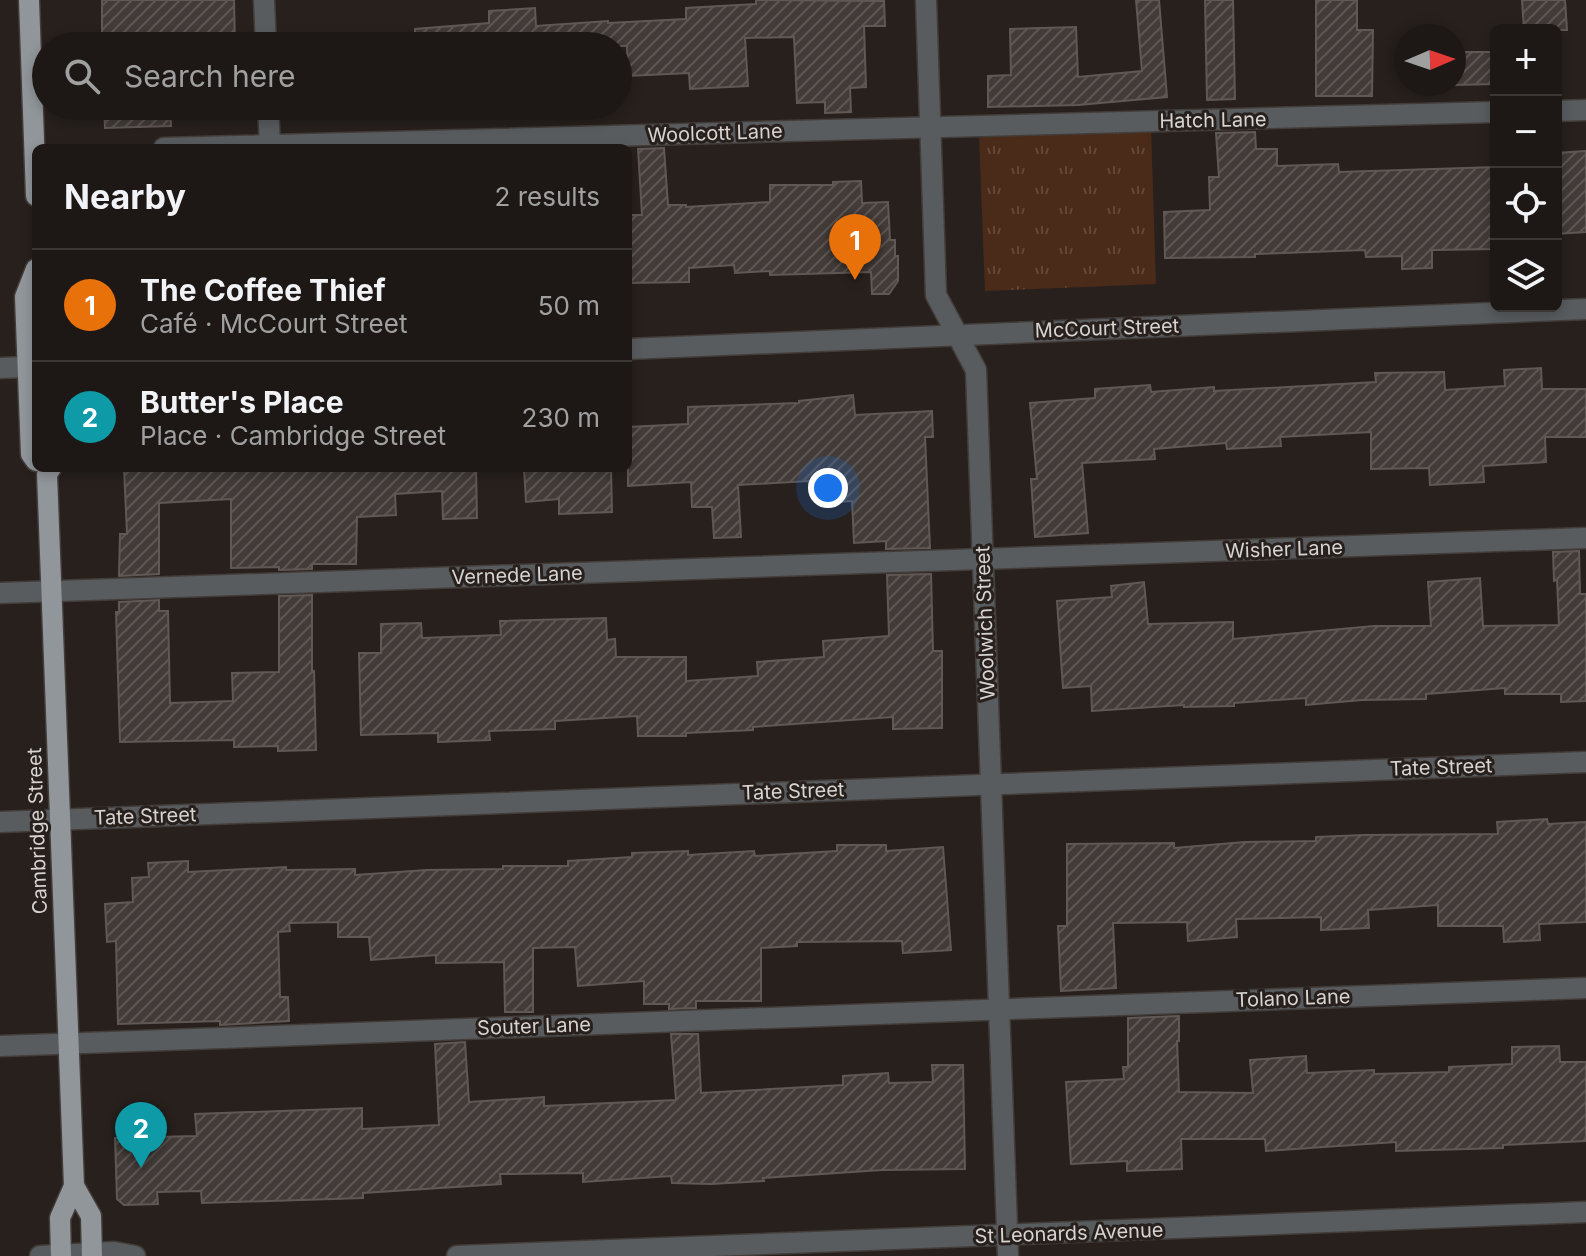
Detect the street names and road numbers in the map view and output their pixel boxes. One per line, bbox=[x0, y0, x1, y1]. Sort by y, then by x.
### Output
street label: Hatch Lane bbox=[1159, 107, 1267, 133]
street label: Woolcott Lane bbox=[647, 119, 783, 147]
street label: McCourt Street bbox=[1034, 313, 1180, 343]
street label: Wisher Lane bbox=[1225, 535, 1343, 563]
street label: Woolwich Street bbox=[970, 545, 1000, 700]
street label: Vernede Lane bbox=[451, 561, 583, 589]
street label: Cambridge Street bbox=[22, 747, 52, 915]
street label: Tate Street bbox=[1389, 753, 1493, 781]
street label: Tate Street bbox=[741, 777, 845, 805]
street label: Tate Street bbox=[93, 802, 197, 830]
street label: Tolano Lane bbox=[1235, 984, 1351, 1012]
street label: Souter Lane bbox=[477, 1012, 591, 1040]
street label: St Leonards Avenue bbox=[974, 1218, 1164, 1248]

